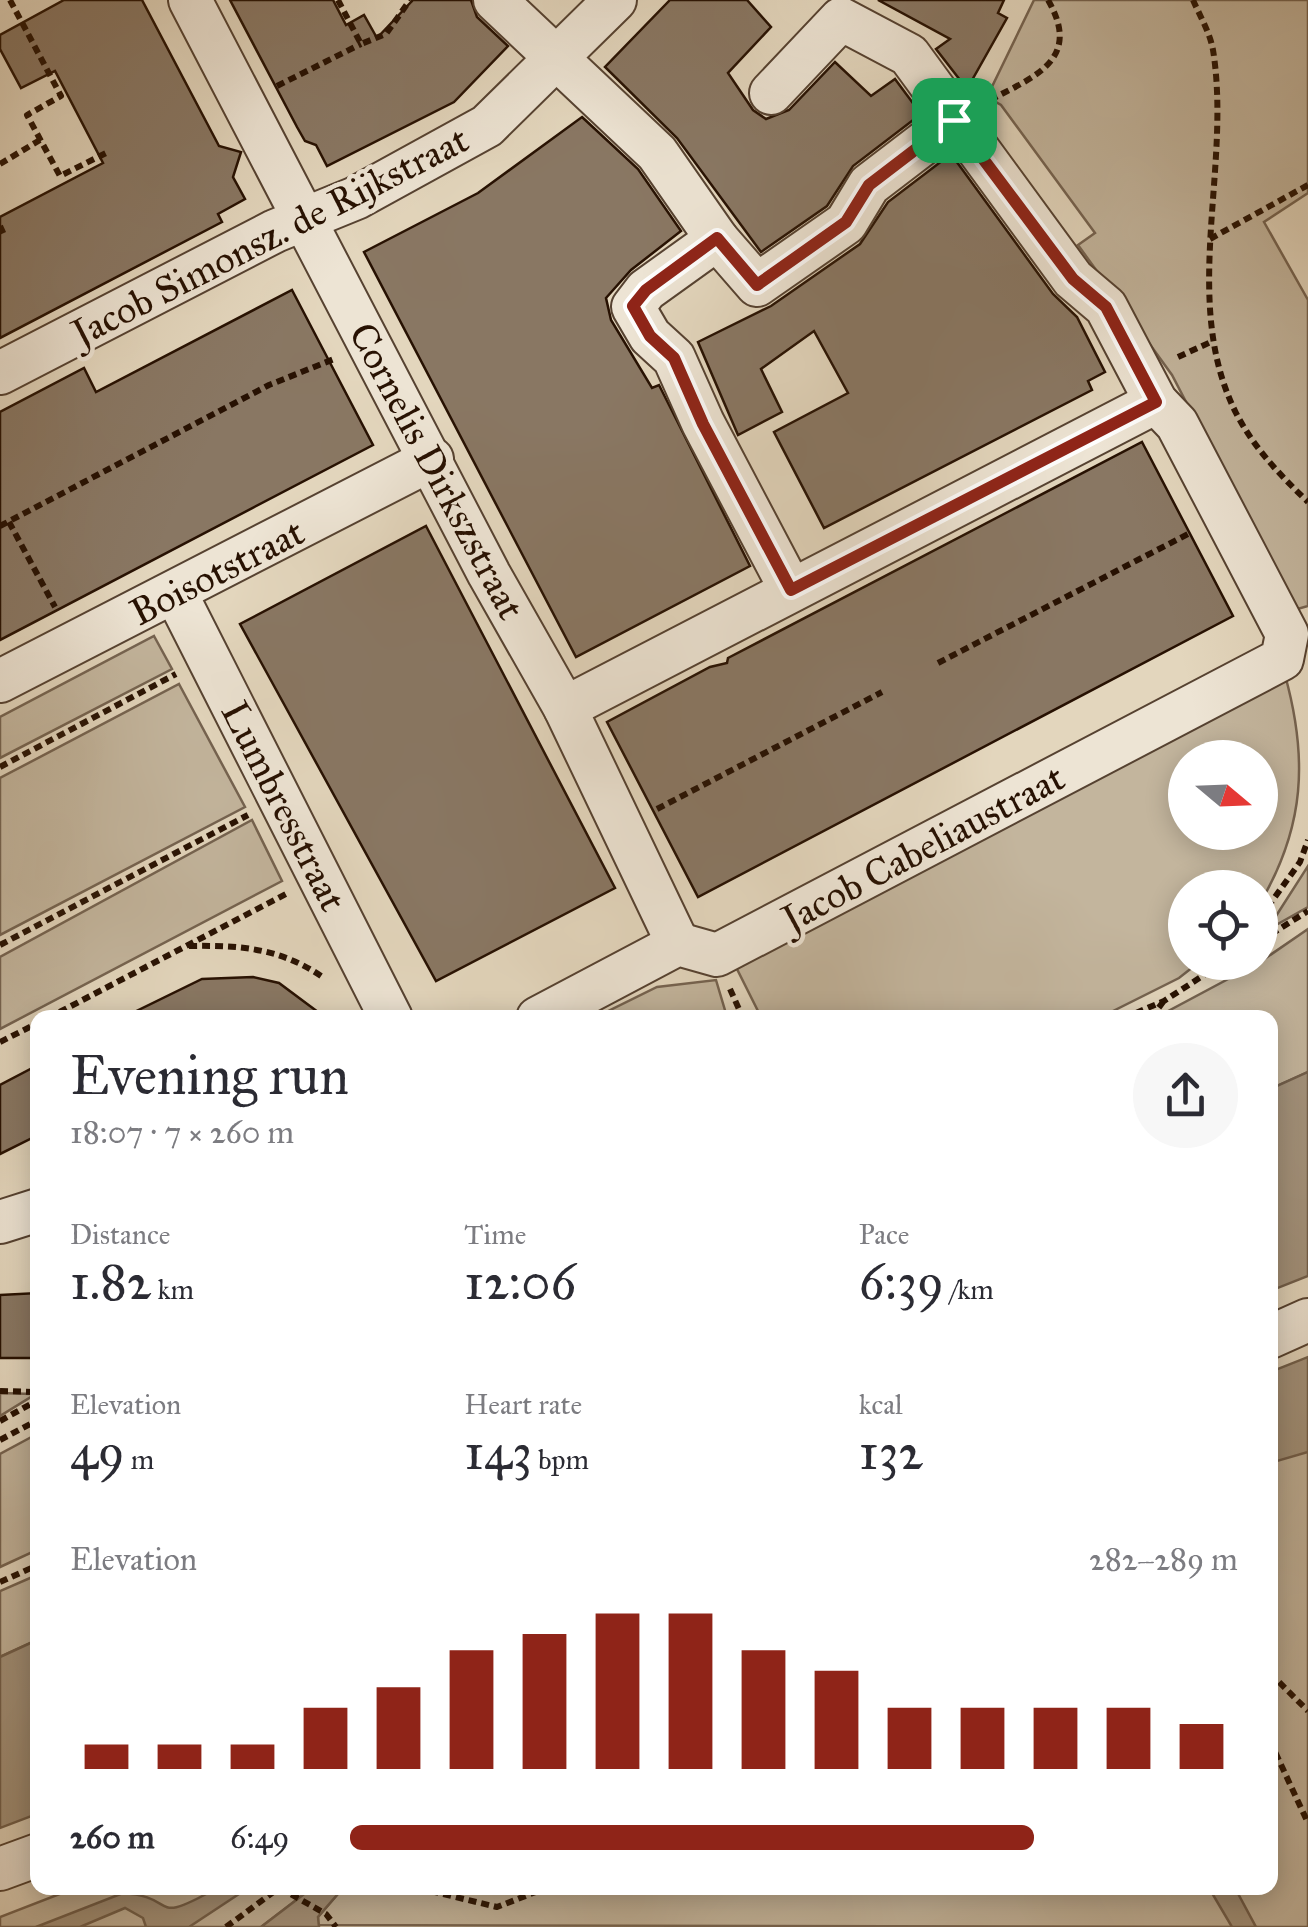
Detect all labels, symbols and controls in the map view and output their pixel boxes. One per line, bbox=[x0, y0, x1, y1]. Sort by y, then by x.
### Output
pin bbox=[912, 78, 997, 163]
icon: arrive bbox=[927, 93, 982, 148]
street label: Jacob Simonsz. de Rijkstraat bbox=[61, 116, 476, 359]
street label: Cornelis Dirkszstraat bbox=[339, 315, 535, 627]
street label: Boisotstraat bbox=[122, 509, 312, 635]
street label: Lumbresstraat bbox=[211, 693, 357, 919]
north arrow bbox=[1168, 740, 1278, 850]
map controls bbox=[1168, 740, 1278, 980]
street label: Jacob Cabeliaustraat bbox=[771, 754, 1072, 945]
button: locate bbox=[1168, 870, 1278, 980]
text: Evening run bbox=[70, 1042, 349, 1109]
button: share bbox=[1133, 1043, 1238, 1148]
text: 18:07 · 7 × 260 m bbox=[70, 1113, 294, 1152]
text: Distance bbox=[70, 1217, 170, 1252]
text: Time bbox=[464, 1217, 526, 1252]
text: Pace bbox=[859, 1217, 909, 1252]
text: 1.82 bbox=[70, 1252, 151, 1313]
text: 12:06 bbox=[464, 1252, 576, 1313]
text: 6:39 bbox=[859, 1252, 944, 1313]
text: km bbox=[151, 1272, 194, 1307]
text: /km bbox=[944, 1272, 994, 1307]
text: Elevation bbox=[70, 1387, 181, 1422]
text: Heart rate bbox=[464, 1387, 582, 1422]
text: kcal bbox=[859, 1387, 903, 1422]
text: 49 bbox=[70, 1422, 125, 1483]
text: 143 bbox=[464, 1422, 532, 1483]
text: 132 bbox=[859, 1422, 923, 1483]
text: m bbox=[125, 1442, 154, 1477]
text: bpm bbox=[532, 1442, 589, 1477]
text: Elevation bbox=[70, 1540, 197, 1579]
text: 282–289 m bbox=[1089, 1540, 1238, 1579]
text: 260 m bbox=[70, 1818, 155, 1857]
text: 6:49 bbox=[230, 1818, 289, 1857]

